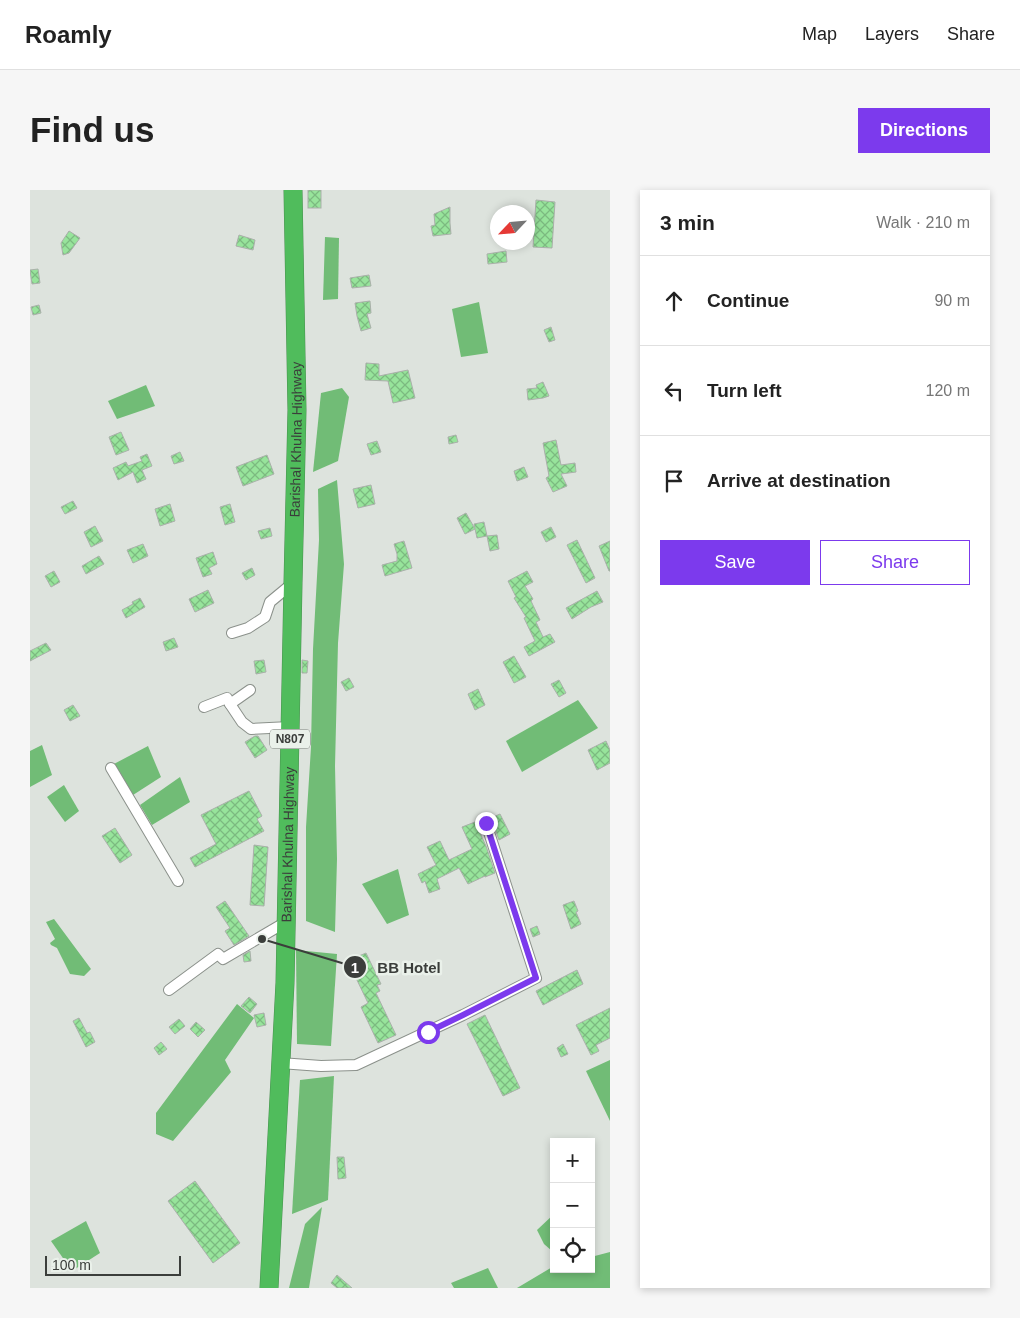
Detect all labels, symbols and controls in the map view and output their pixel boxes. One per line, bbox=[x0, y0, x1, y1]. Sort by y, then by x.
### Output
text: Roamly bbox=[25, 21, 112, 48]
text: Map bbox=[802, 24, 837, 44]
text: Layers bbox=[865, 24, 919, 44]
text: Share bbox=[947, 24, 995, 44]
button: Directions bbox=[858, 108, 990, 153]
text: Find us bbox=[30, 110, 154, 149]
north arrow bbox=[490, 205, 535, 250]
text: 3 min bbox=[660, 211, 715, 234]
text: Walk · 210 m bbox=[876, 214, 970, 231]
icon: ahead bbox=[660, 287, 688, 315]
text: Continue bbox=[707, 290, 789, 311]
text: 90 m bbox=[934, 292, 970, 309]
street label: Barishal Khulna Highway bbox=[287, 361, 305, 518]
icon: left bbox=[660, 377, 688, 405]
text: Turn left bbox=[707, 380, 782, 401]
text: 120 m bbox=[926, 382, 970, 399]
icon: arrive bbox=[660, 467, 688, 495]
text: Arrive at destination bbox=[707, 470, 891, 491]
button: Save bbox=[660, 540, 810, 585]
button: Share bbox=[820, 540, 970, 585]
road number: N807 bbox=[270, 730, 310, 748]
street label: Barishal Khulna Highway bbox=[278, 766, 297, 923]
route end bbox=[475, 812, 498, 835]
callout: BB Hotel bbox=[342, 952, 450, 982]
text: 1 bbox=[351, 959, 359, 976]
text: BB Hotel bbox=[377, 959, 441, 976]
route start bbox=[417, 1021, 440, 1044]
map controls bbox=[550, 1138, 595, 1273]
button: + bbox=[550, 1138, 595, 1183]
button: − bbox=[550, 1183, 595, 1228]
button: locate bbox=[550, 1228, 595, 1273]
scale bar bbox=[45, 1253, 181, 1276]
text: 100 m bbox=[52, 1257, 91, 1273]

